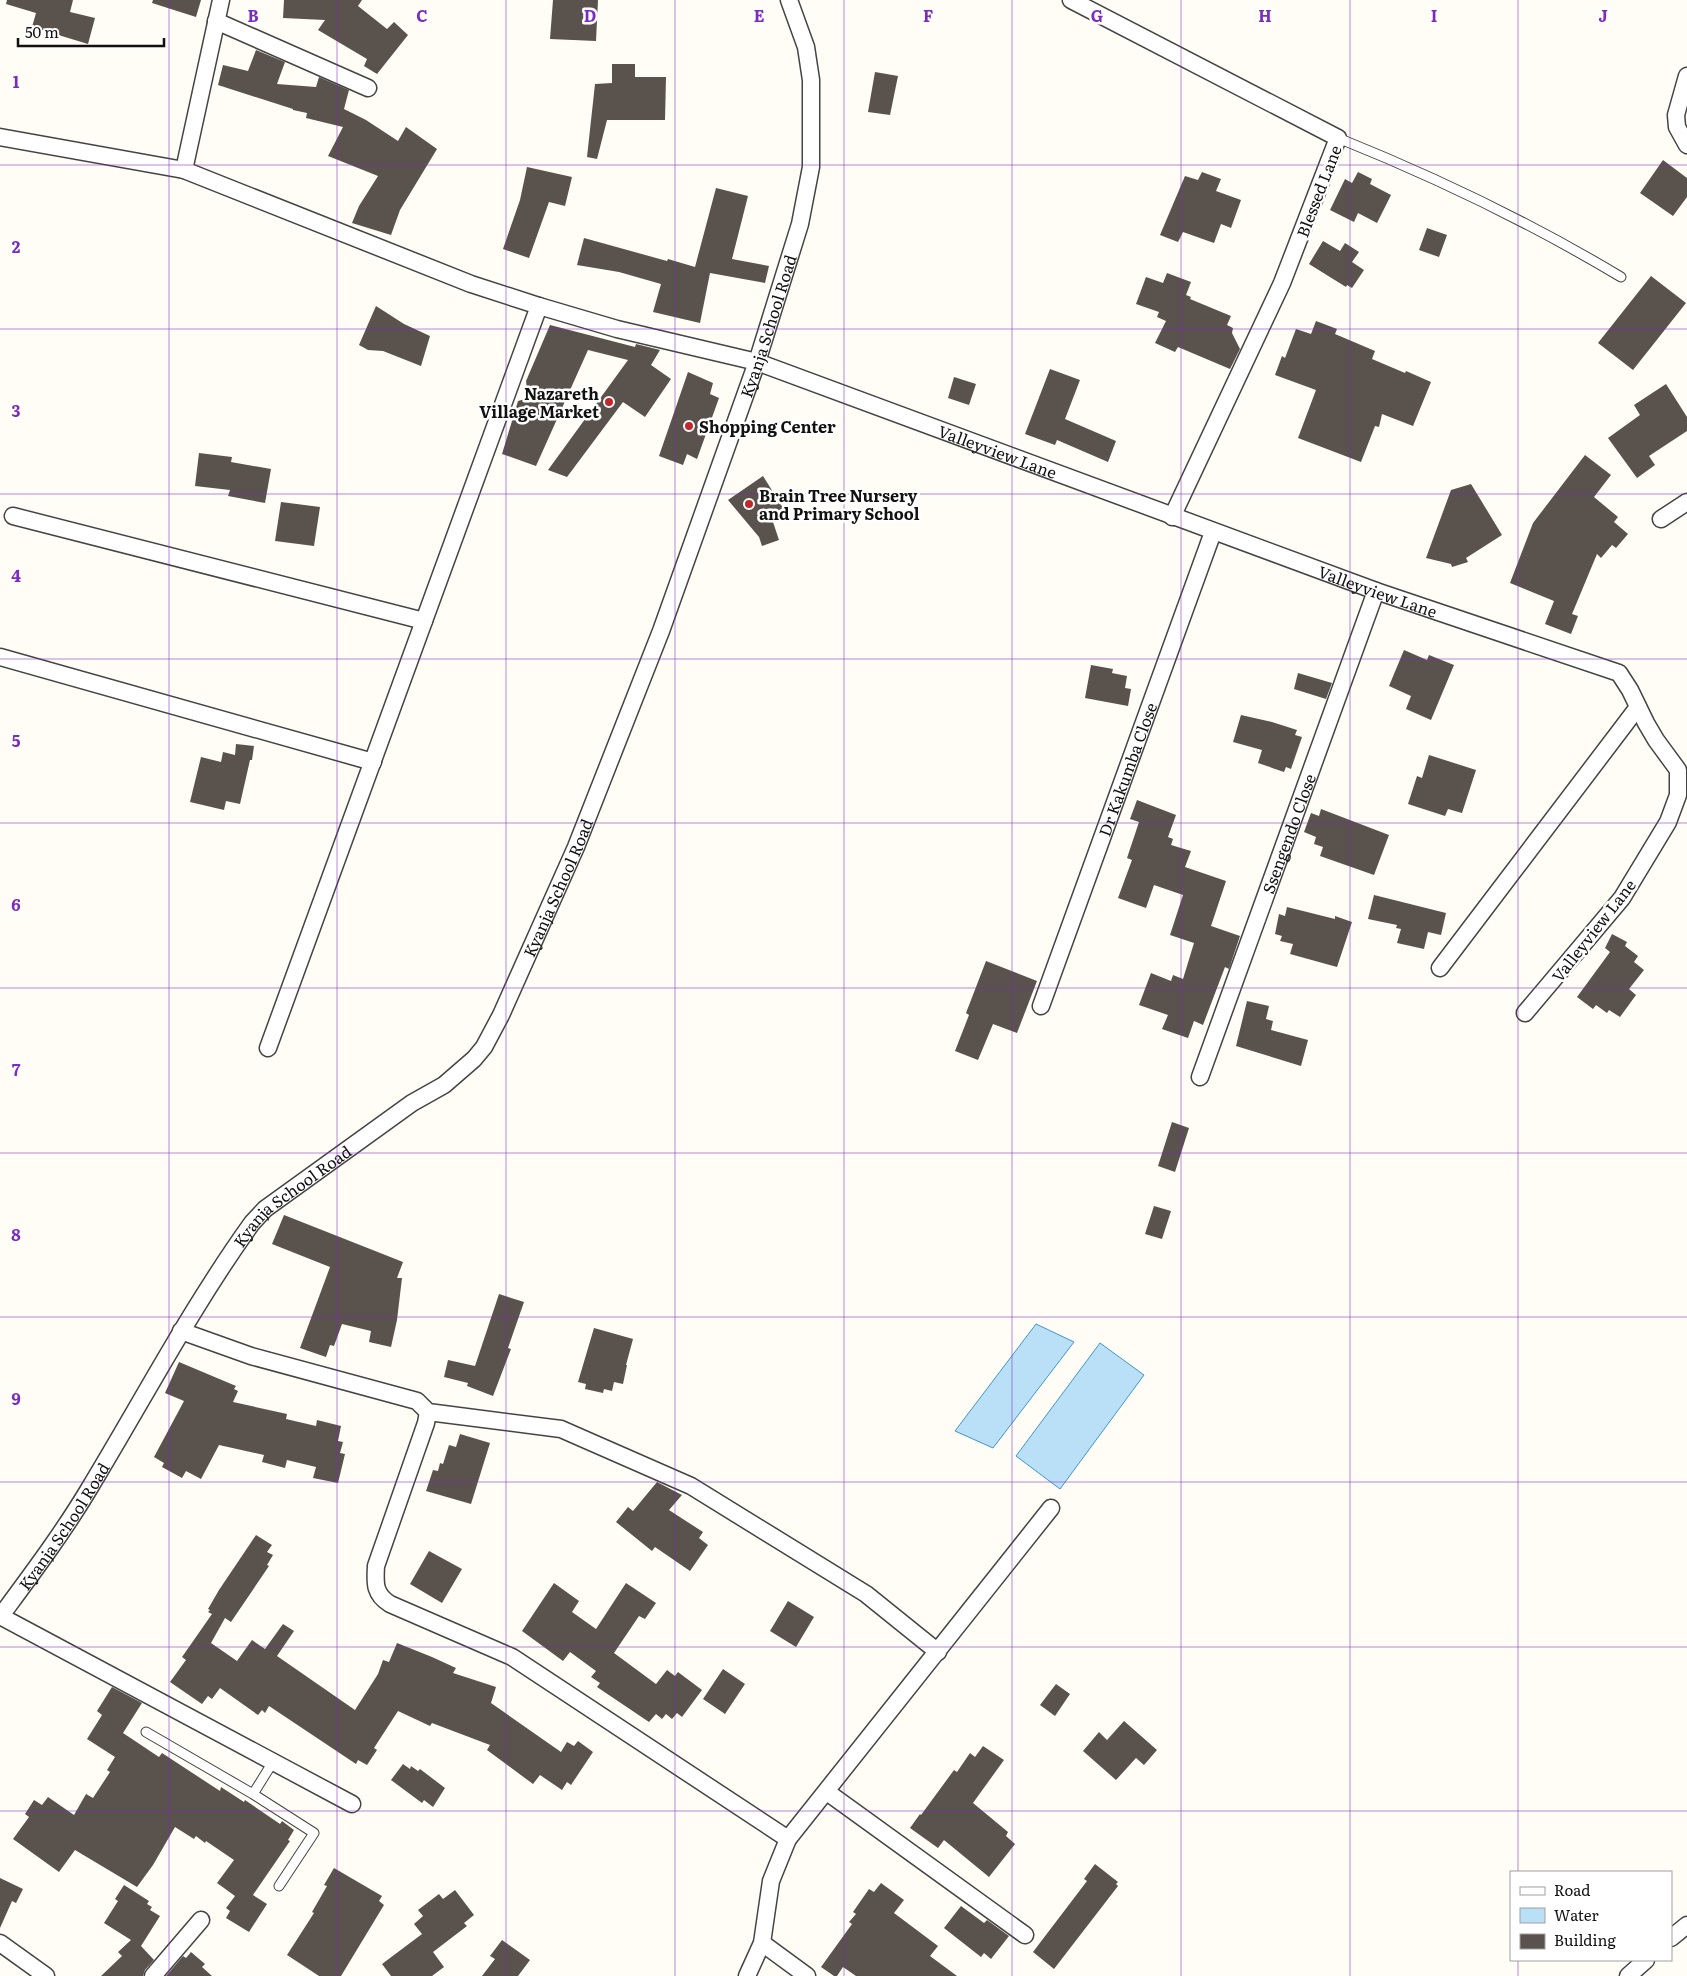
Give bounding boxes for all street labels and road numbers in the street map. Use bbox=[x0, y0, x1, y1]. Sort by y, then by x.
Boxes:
street label: Blessed Lane bbox=[1289, 141, 1347, 241]
street label: Kyanja School Road bbox=[733, 251, 802, 401]
street label: Valleyview Lane bbox=[935, 418, 1060, 484]
street label: Valleyview Lane bbox=[1315, 559, 1440, 623]
street label: Dr Kakumba Close bbox=[1092, 699, 1162, 839]
street label: Ssengendo Close bbox=[1255, 770, 1321, 897]
street label: Kyanja School Road bbox=[517, 815, 598, 961]
street label: Valleyview Lane bbox=[1545, 874, 1641, 986]
street label: Kyanja School Road bbox=[227, 1139, 356, 1252]
street label: Kyanja School Road bbox=[12, 1457, 115, 1595]

